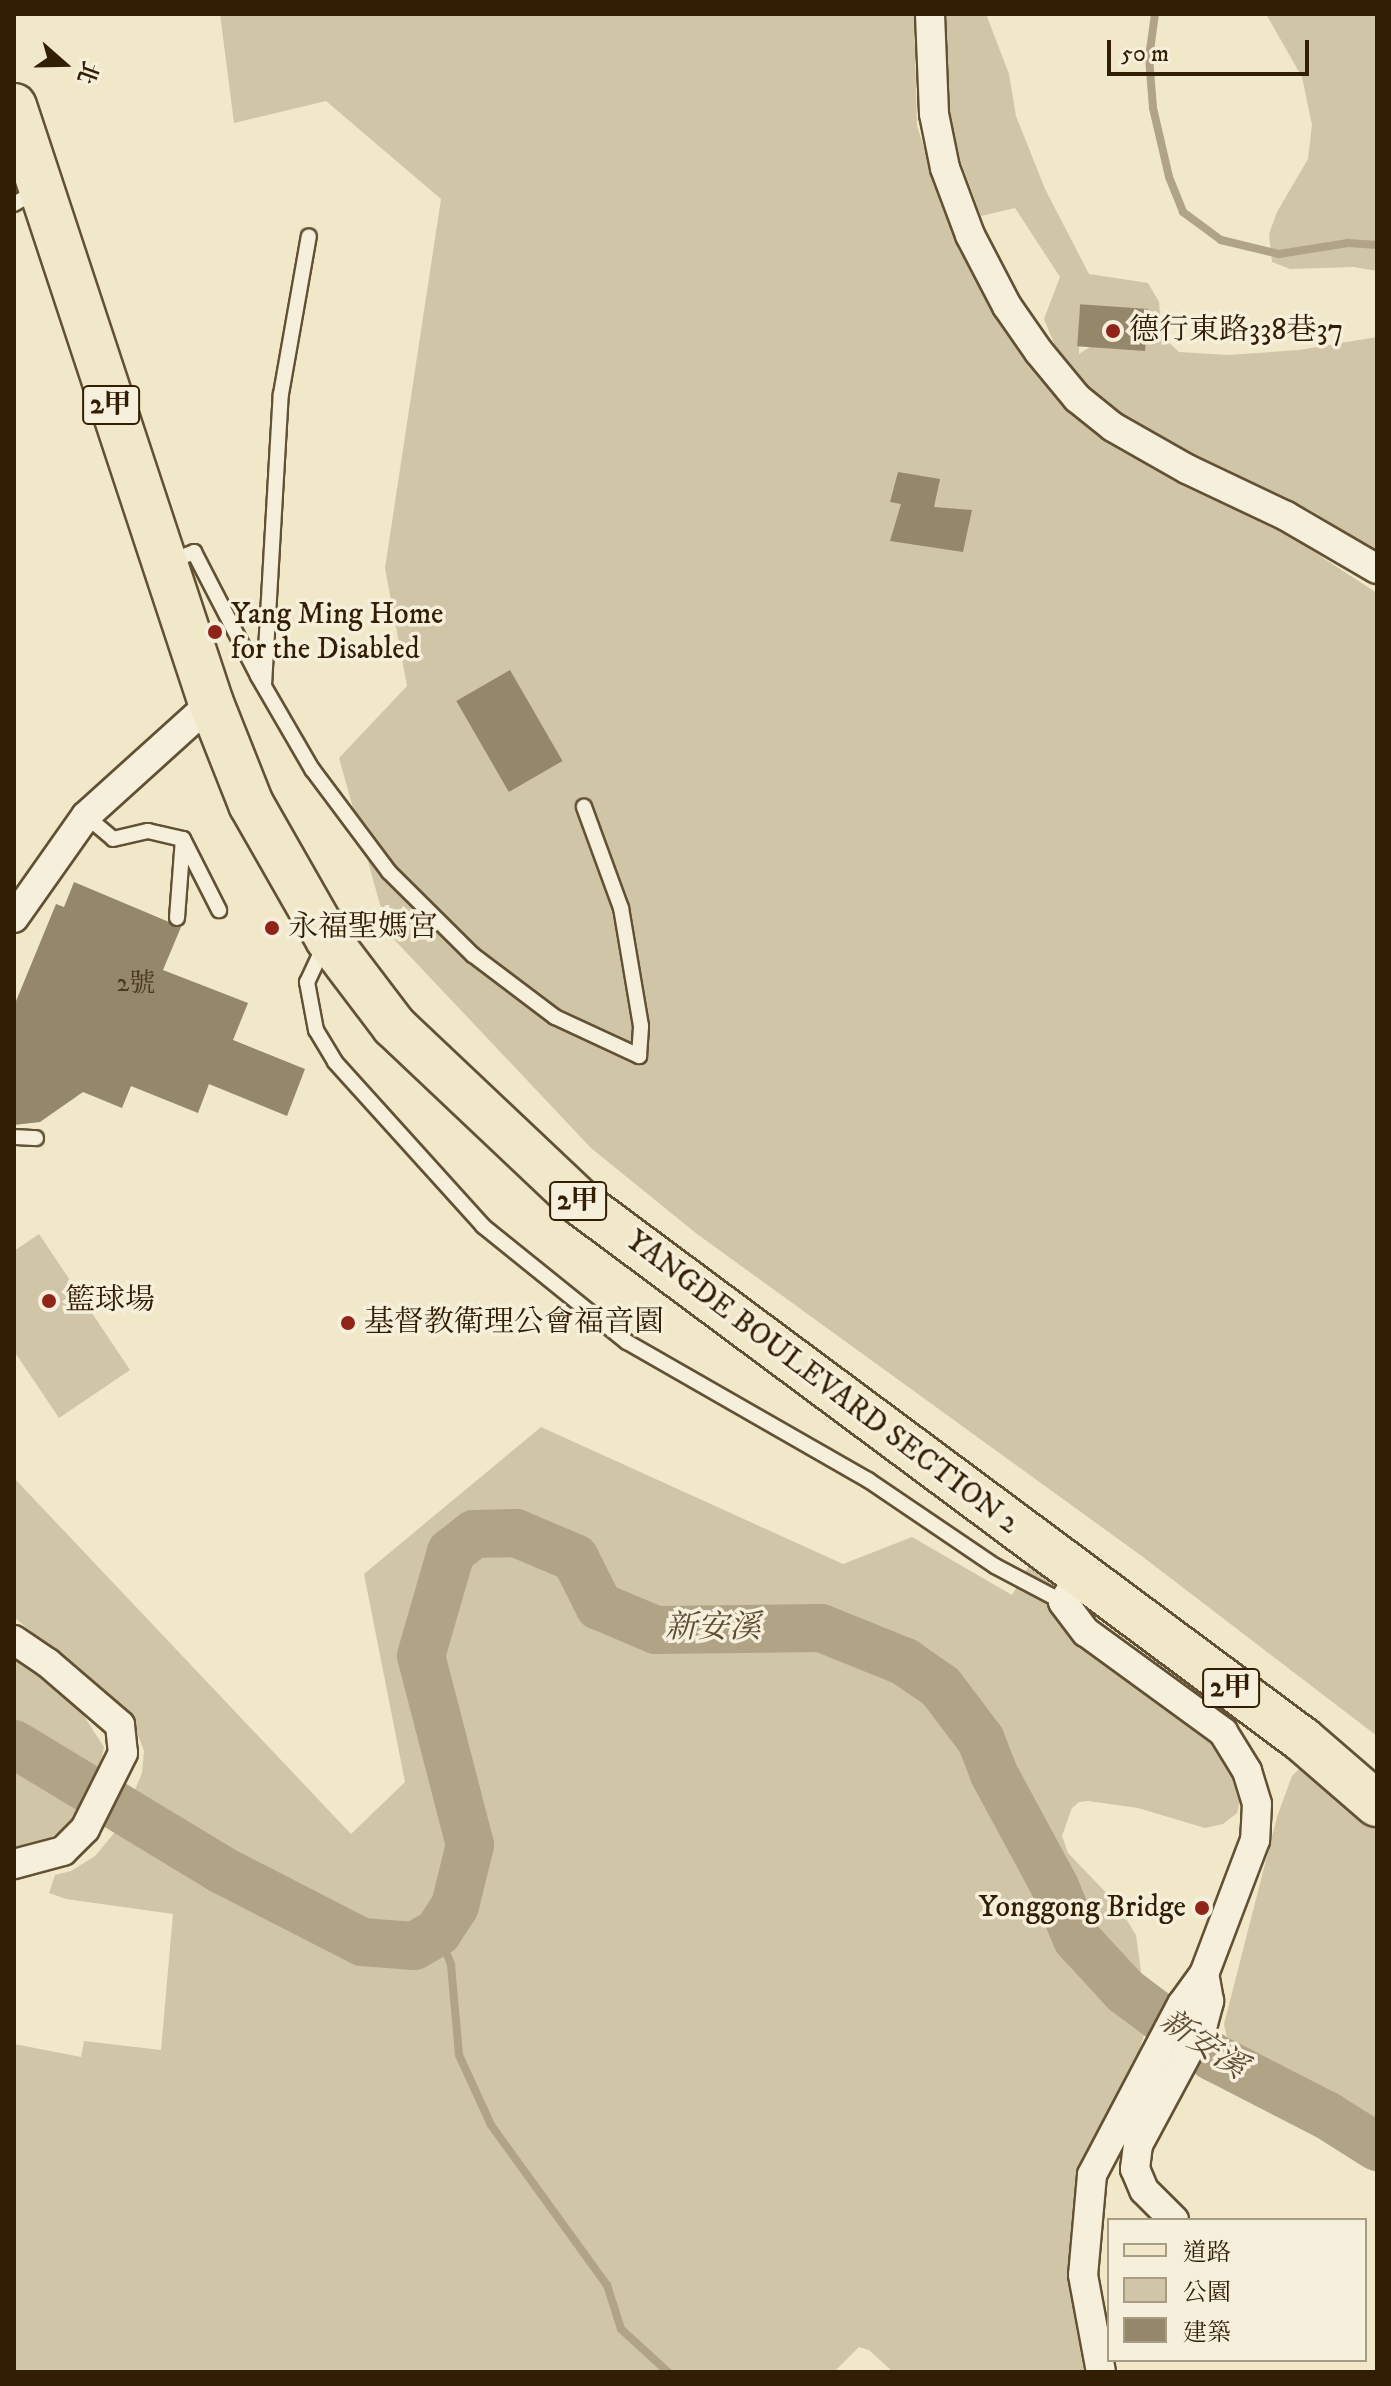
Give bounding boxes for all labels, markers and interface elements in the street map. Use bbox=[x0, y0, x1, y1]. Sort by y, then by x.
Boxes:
north arrow bbox=[24, 24, 104, 104]
scale bar bbox=[1111, 24, 1313, 74]
text: 50 m bbox=[1121, 39, 1169, 69]
text: 北 bbox=[71, 57, 103, 87]
place label: 德行東路338巷37 bbox=[1129, 313, 1343, 349]
marker: 德行東路338巷37 bbox=[1104, 322, 1122, 340]
road number: 2甲 bbox=[81, 381, 141, 429]
place label: Yang Ming Home for the Disabled bbox=[231, 597, 444, 668]
marker: Yang Ming Home for the Disabled bbox=[206, 623, 224, 641]
place label: 永福聖媽宮 bbox=[288, 910, 438, 946]
marker: 永福聖媽宮 bbox=[263, 919, 281, 937]
house number: 2號 bbox=[117, 968, 155, 1000]
road number: 2甲 bbox=[548, 1177, 608, 1225]
street label: YANGDE BOULEVARD SECTION 2 bbox=[619, 1223, 1025, 1543]
place label: 籃球場 bbox=[65, 1283, 155, 1319]
marker: 籃球場 bbox=[40, 1292, 58, 1310]
place label: 基督教衛理公會福音園 bbox=[364, 1305, 664, 1341]
marker: 基督教衛理公會福音園 bbox=[339, 1314, 357, 1332]
water label: 新安溪 bbox=[665, 1609, 761, 1647]
road number: 2甲 bbox=[1201, 1664, 1261, 1712]
place label: Yonggong Bridge bbox=[979, 1890, 1186, 1926]
marker: Yonggong Bridge bbox=[1193, 1899, 1211, 1917]
water label: 新安溪 bbox=[1152, 2002, 1254, 2088]
legend bbox=[1107, 2218, 1367, 2362]
text: 道路 bbox=[1183, 2238, 1231, 2268]
text: 公園 bbox=[1183, 2278, 1231, 2308]
text: 建築 bbox=[1183, 2318, 1231, 2348]

